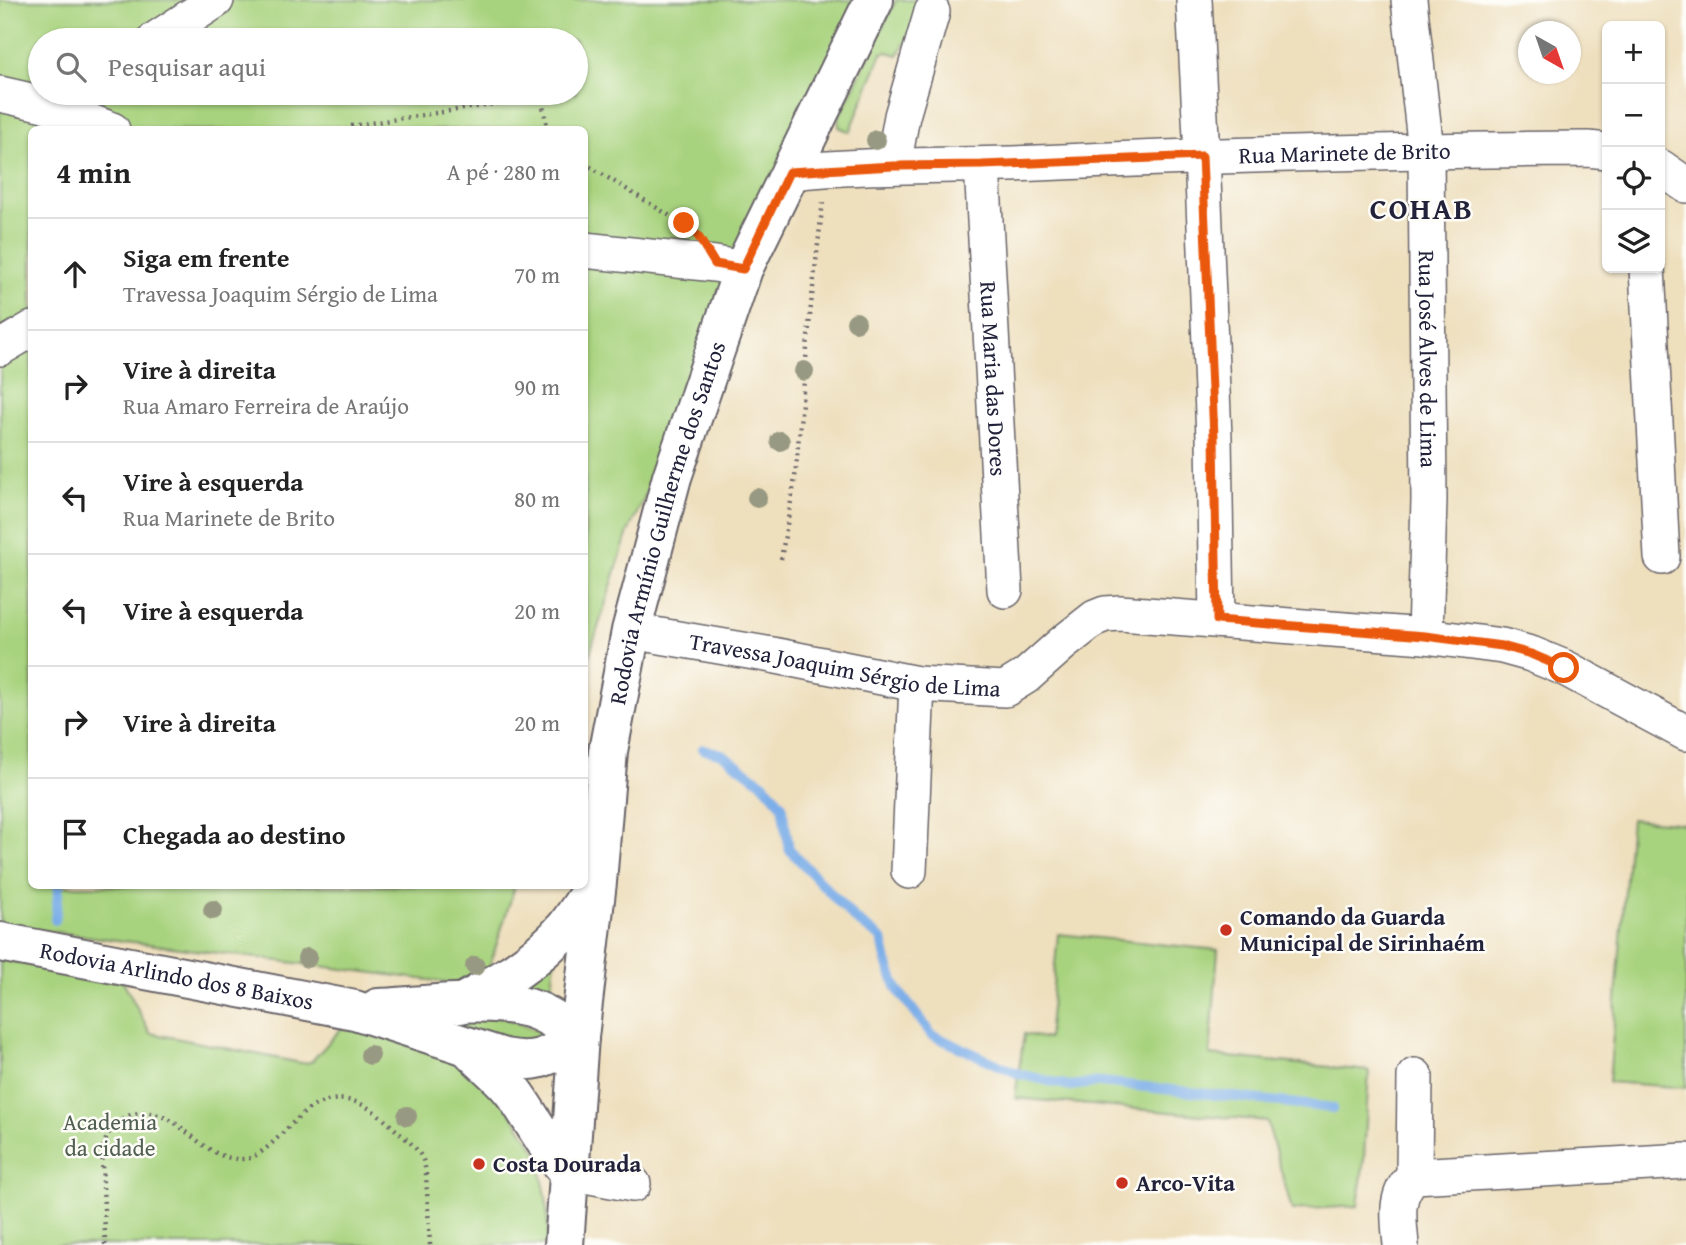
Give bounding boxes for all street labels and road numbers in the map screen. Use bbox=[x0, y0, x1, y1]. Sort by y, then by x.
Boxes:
street label: Rua Marinete de Brito bbox=[1238, 133, 1451, 171]
street label: Rua José Alves de Lima bbox=[1411, 250, 1446, 468]
street label: Rua Maria das Dores bbox=[972, 280, 1016, 477]
street label: Rodovia Armínio Guilherme dos Santos bbox=[600, 336, 733, 707]
street label: Travessa Joaquim Sérgio de Lima bbox=[687, 624, 1002, 705]
street label: Rodovia Arlindo dos 8 Baixos bbox=[37, 933, 316, 1018]

